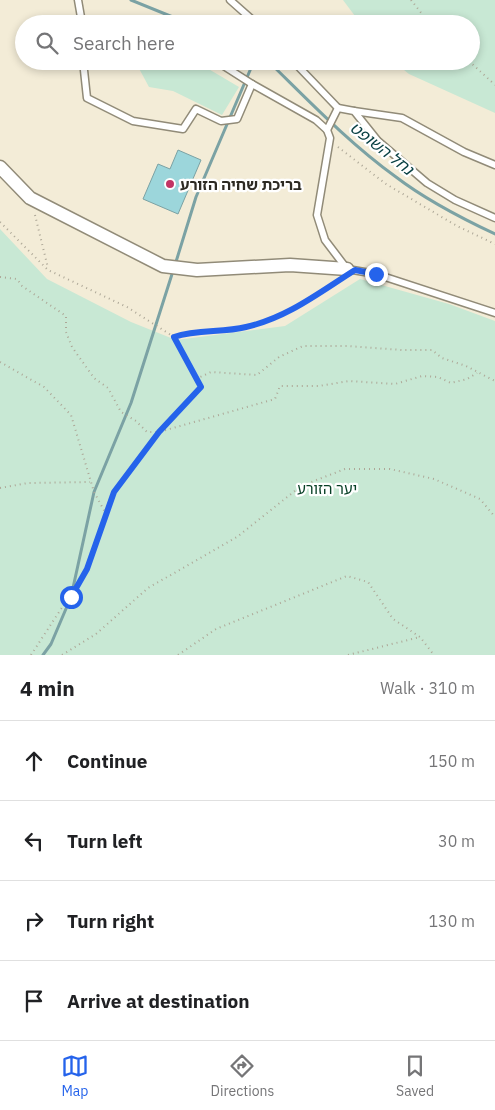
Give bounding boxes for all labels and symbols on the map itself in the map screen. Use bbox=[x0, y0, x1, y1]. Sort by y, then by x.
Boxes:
water label: נחל השופט bbox=[346, 117, 418, 179]
place label: בריכת שחיה הזורע bbox=[180, 175, 302, 194]
marker: בריכת שחיה הזורע bbox=[164, 178, 176, 190]
route end bbox=[365, 263, 388, 286]
park label: יער הזורע bbox=[297, 479, 357, 498]
route start bbox=[60, 586, 83, 609]

